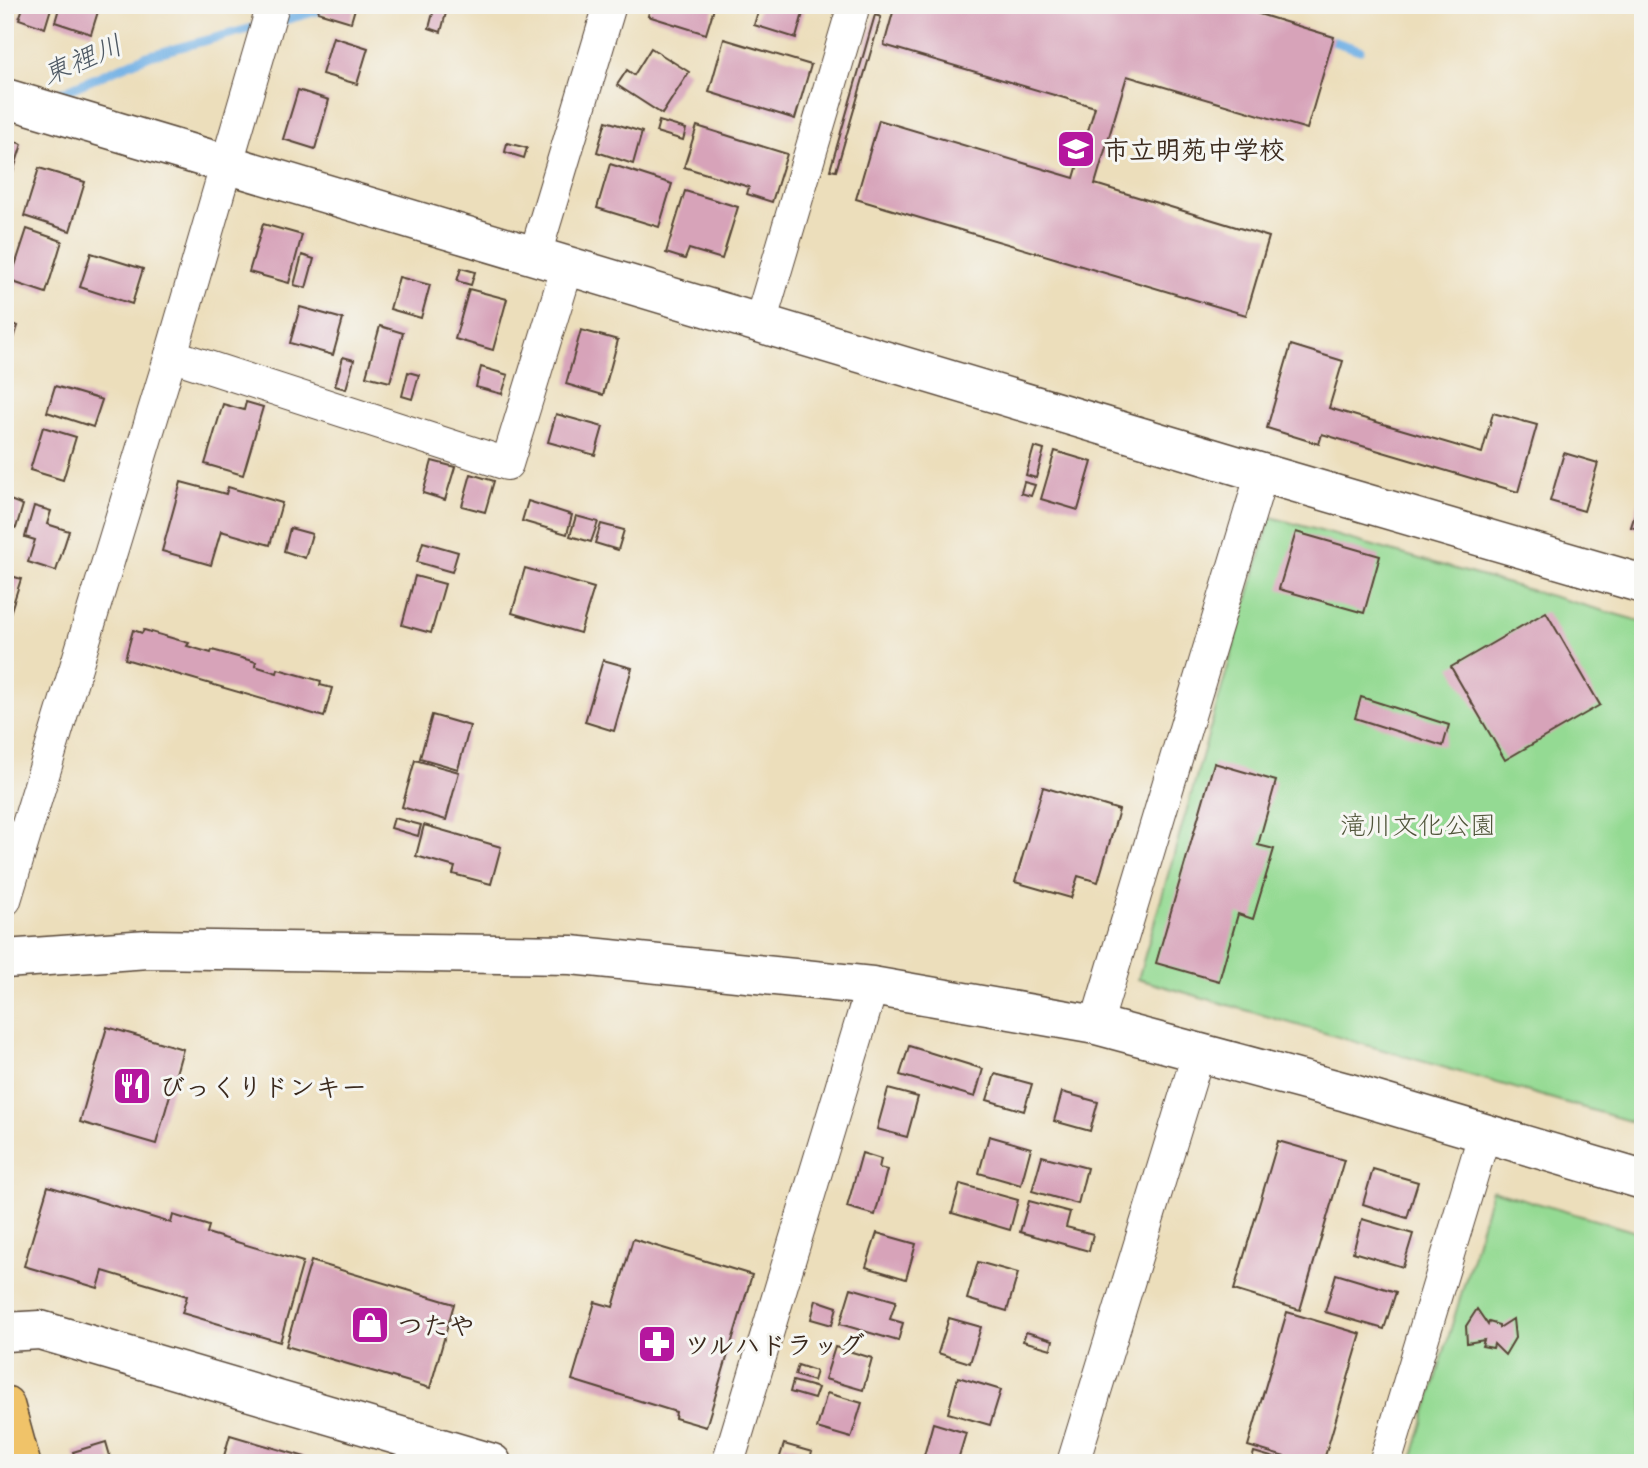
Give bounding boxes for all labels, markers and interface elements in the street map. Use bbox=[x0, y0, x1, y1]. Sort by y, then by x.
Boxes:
water label: 東裡川 bbox=[36, 25, 128, 93]
school or university icon: 市立明苑中学校 bbox=[1055, 128, 1097, 170]
place label: 市立明苑中学校 bbox=[1103, 132, 1285, 167]
park label: 滝川文化公園 bbox=[1340, 807, 1496, 842]
restaurant icon: びっくりドンキー bbox=[111, 1065, 153, 1107]
place label: びっくりドンキー bbox=[159, 1069, 367, 1104]
shop icon: つたや bbox=[349, 1304, 391, 1346]
place label: つたや bbox=[397, 1308, 475, 1343]
pharmacy icon: ツルハドラッグ bbox=[636, 1323, 678, 1365]
place label: ツルハドラッグ bbox=[684, 1327, 864, 1362]

